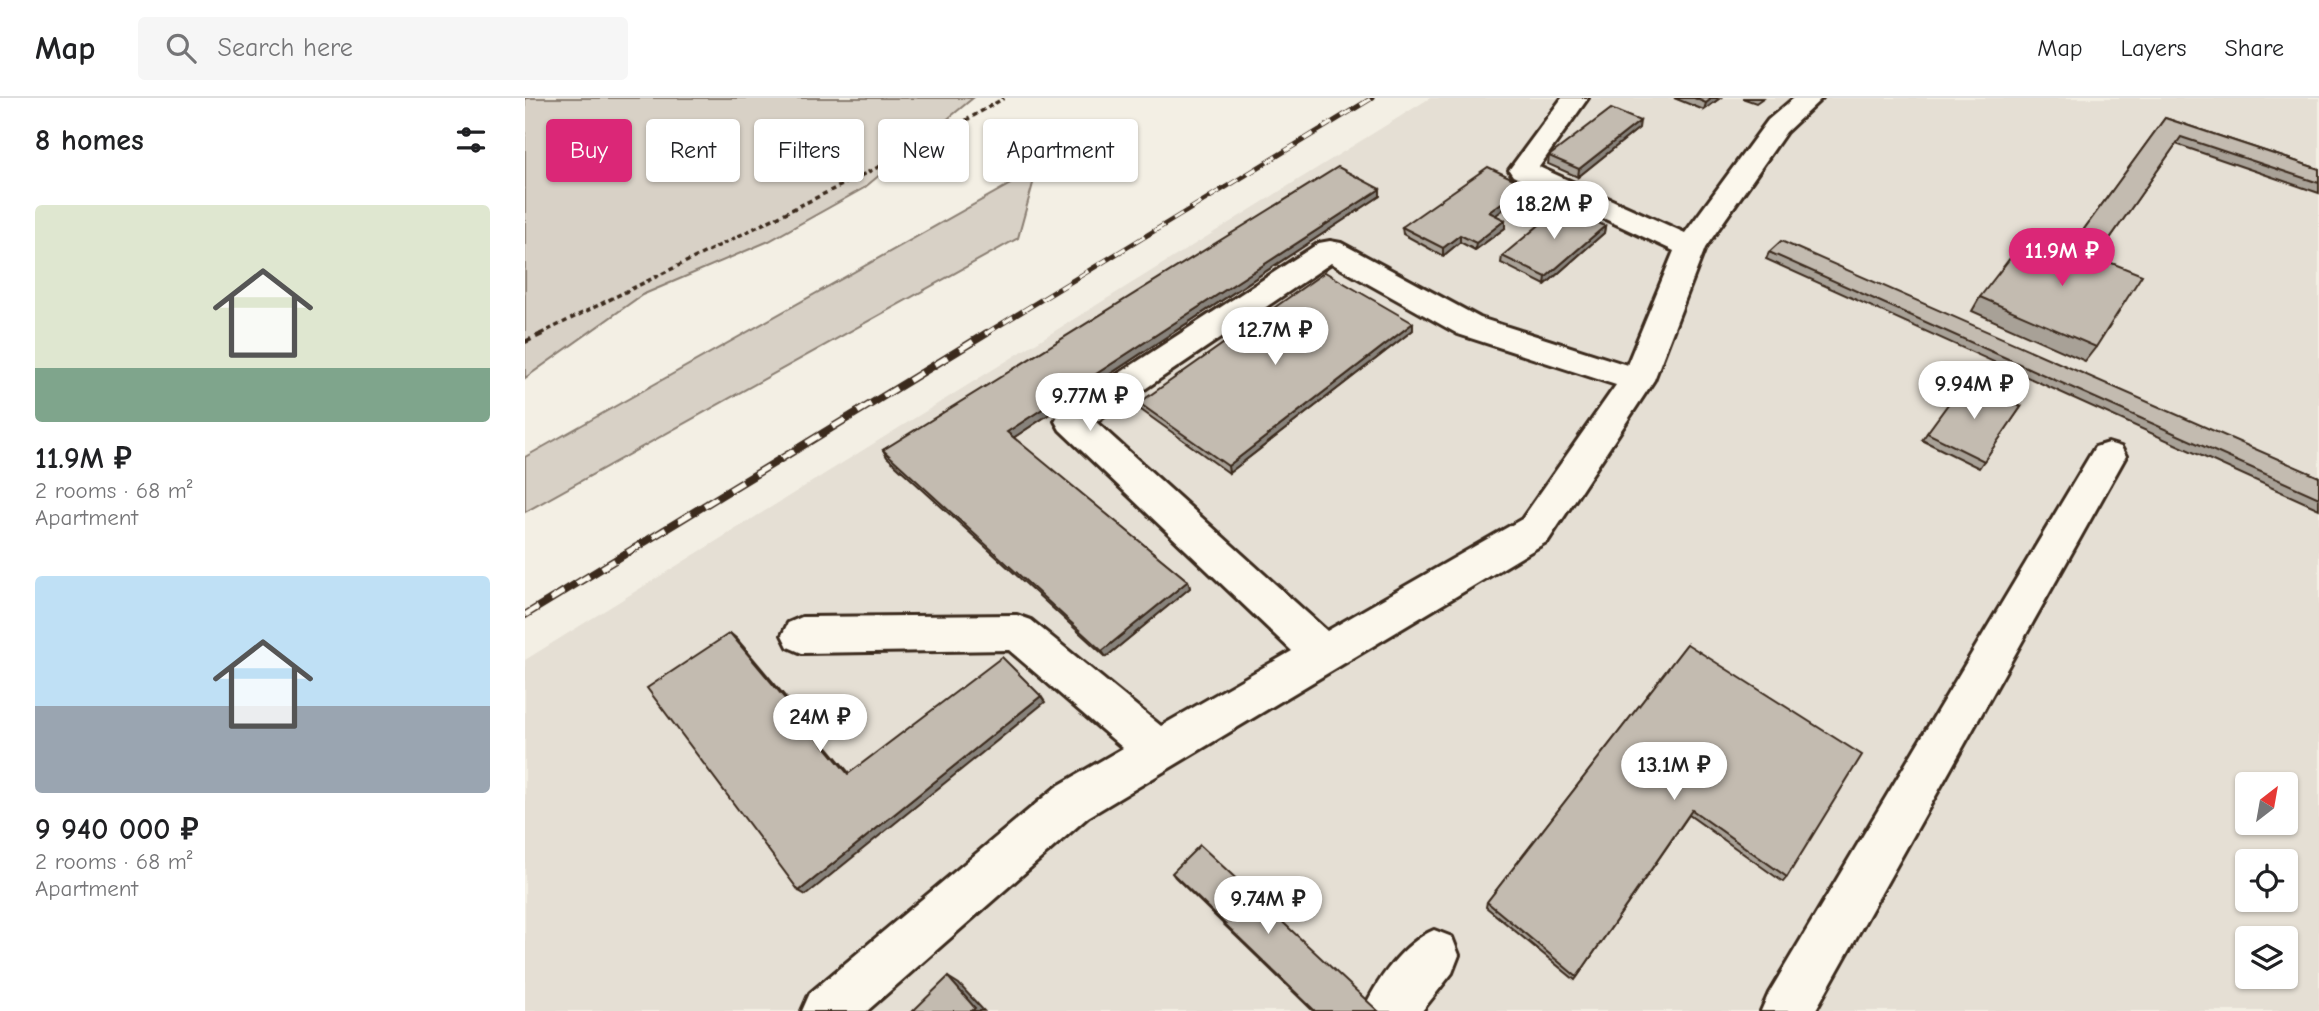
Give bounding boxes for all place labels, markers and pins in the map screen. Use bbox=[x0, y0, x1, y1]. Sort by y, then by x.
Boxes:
pin: 18.2M ₽ bbox=[1489, 181, 1619, 241]
pin: 11.9M ₽ bbox=[1997, 228, 2127, 288]
pin: 12.7M ₽ bbox=[1210, 308, 1340, 367]
pin: 9.94M ₽ bbox=[1909, 362, 2039, 421]
pin: 9.77M ₽ bbox=[1025, 374, 1155, 433]
pin: 24M ₽ bbox=[771, 694, 869, 754]
pin: 13.1M ₽ bbox=[1609, 742, 1739, 802]
pin: 9.74M ₽ bbox=[1203, 876, 1333, 936]

